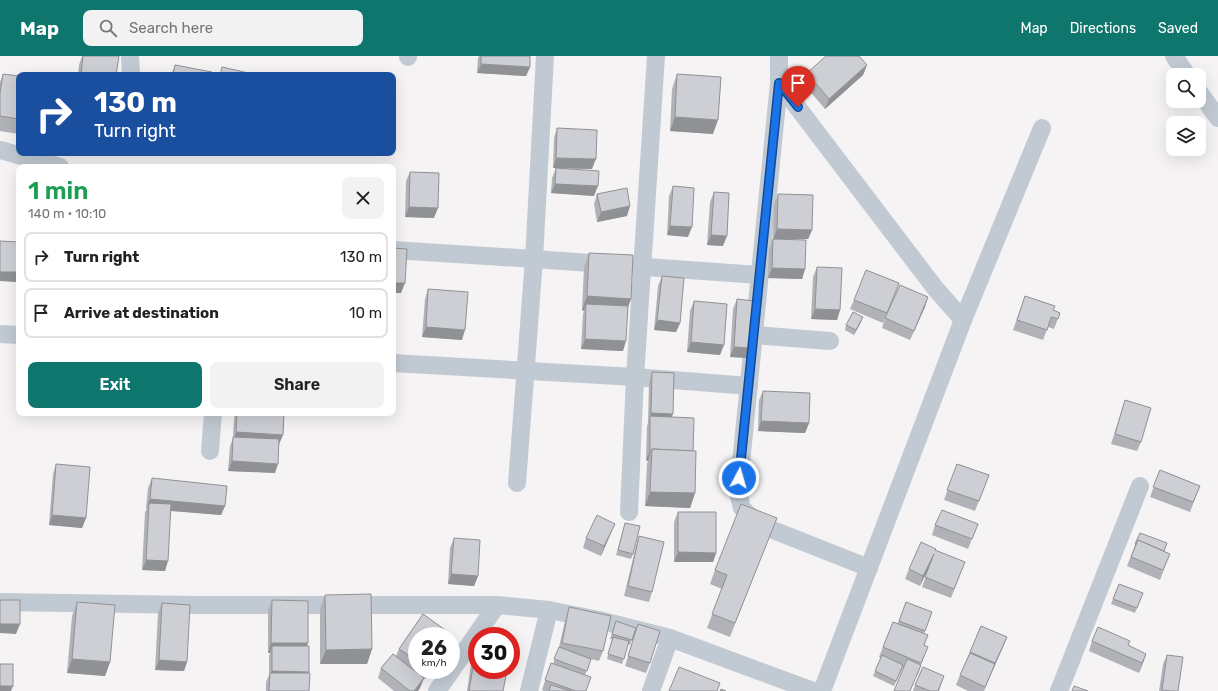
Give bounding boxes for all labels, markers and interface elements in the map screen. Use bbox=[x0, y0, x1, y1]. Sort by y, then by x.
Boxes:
search box bbox=[83, 10, 363, 46]
text: Map bbox=[20, 17, 59, 40]
icon: search bbox=[97, 17, 119, 39]
text: Search here bbox=[129, 19, 213, 37]
text: Map bbox=[1021, 20, 1048, 37]
text: Directions bbox=[1070, 20, 1136, 37]
text: Saved bbox=[1158, 20, 1198, 37]
pin bbox=[781, 66, 815, 107]
map controls bbox=[1166, 68, 1206, 156]
button: search bbox=[1166, 68, 1206, 108]
icon: arrive bbox=[787, 72, 809, 94]
text: 130 m bbox=[94, 86, 177, 119]
icon: right bbox=[28, 88, 80, 140]
button: layers bbox=[1166, 116, 1206, 156]
text: Turn right bbox=[94, 120, 176, 142]
text: 1 min bbox=[28, 177, 88, 205]
button: close bbox=[342, 177, 384, 219]
text: 140 m · 10:10 bbox=[28, 206, 106, 221]
icon: right bbox=[30, 246, 52, 268]
text: Turn right bbox=[64, 248, 139, 266]
text: 130 m bbox=[340, 248, 382, 266]
icon: arrive bbox=[30, 302, 52, 324]
text: Arrive at destination bbox=[64, 304, 219, 322]
text: 10 m bbox=[349, 304, 382, 322]
button: Exit bbox=[28, 362, 202, 408]
button: Share bbox=[210, 362, 384, 408]
position arrow bbox=[718, 457, 760, 499]
speed limit sign: 30 bbox=[468, 627, 520, 679]
text: 26 bbox=[421, 636, 447, 660]
text: km/h bbox=[422, 657, 446, 669]

